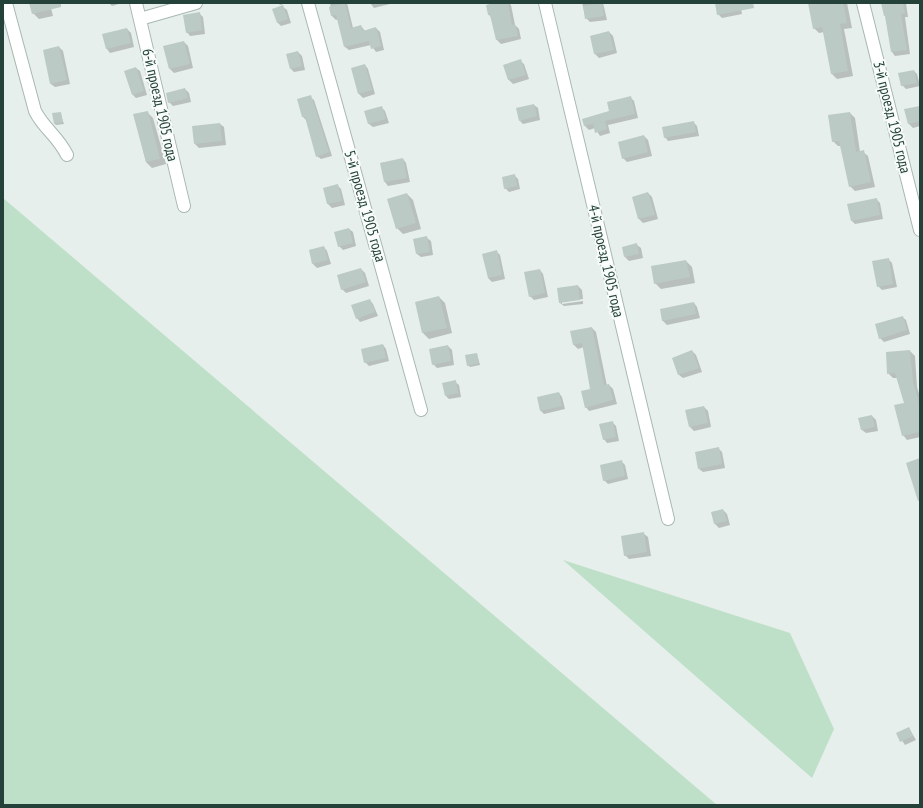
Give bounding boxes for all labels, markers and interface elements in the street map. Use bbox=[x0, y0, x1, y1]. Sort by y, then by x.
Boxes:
street label: 6-й проезд 1905 года bbox=[138, 47, 183, 163]
street label: 3-й проезд 1905 года bbox=[869, 59, 916, 175]
street label: 5-й проезд 1905 года bbox=[340, 148, 390, 264]
street label: 4-й проезд 1905 года bbox=[584, 203, 629, 319]

